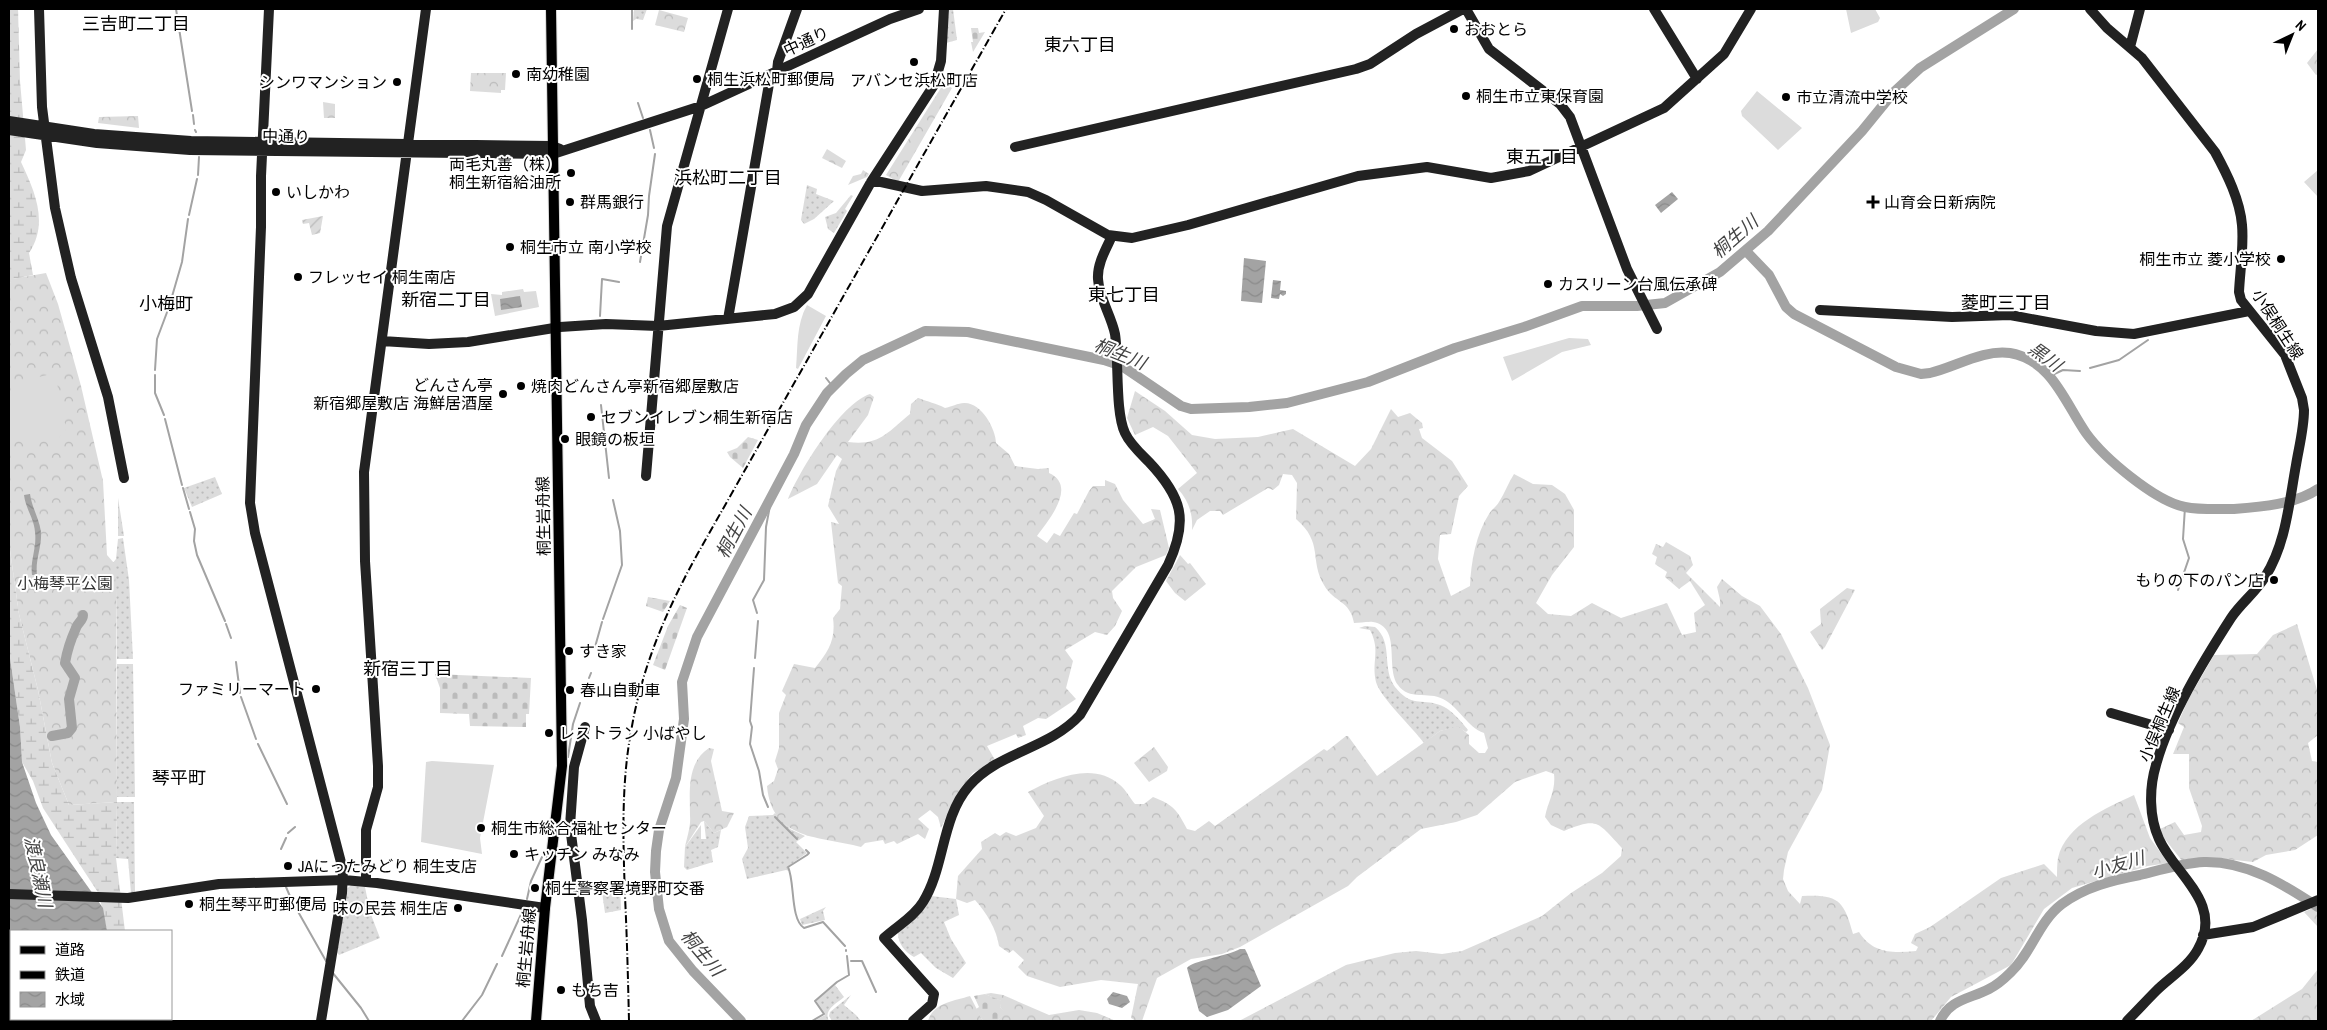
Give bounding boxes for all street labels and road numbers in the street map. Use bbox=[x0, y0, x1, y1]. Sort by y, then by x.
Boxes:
street label: 中通り bbox=[780, 21, 832, 61]
street label: 中通り bbox=[262, 125, 310, 147]
street label: 小俣桐生線 bbox=[2247, 284, 2309, 364]
street label: 桐生岩舟線 bbox=[531, 476, 555, 556]
street label: 小俣桐生線 bbox=[2133, 683, 2185, 765]
street label: 桐生岩舟線 bbox=[512, 907, 540, 989]

